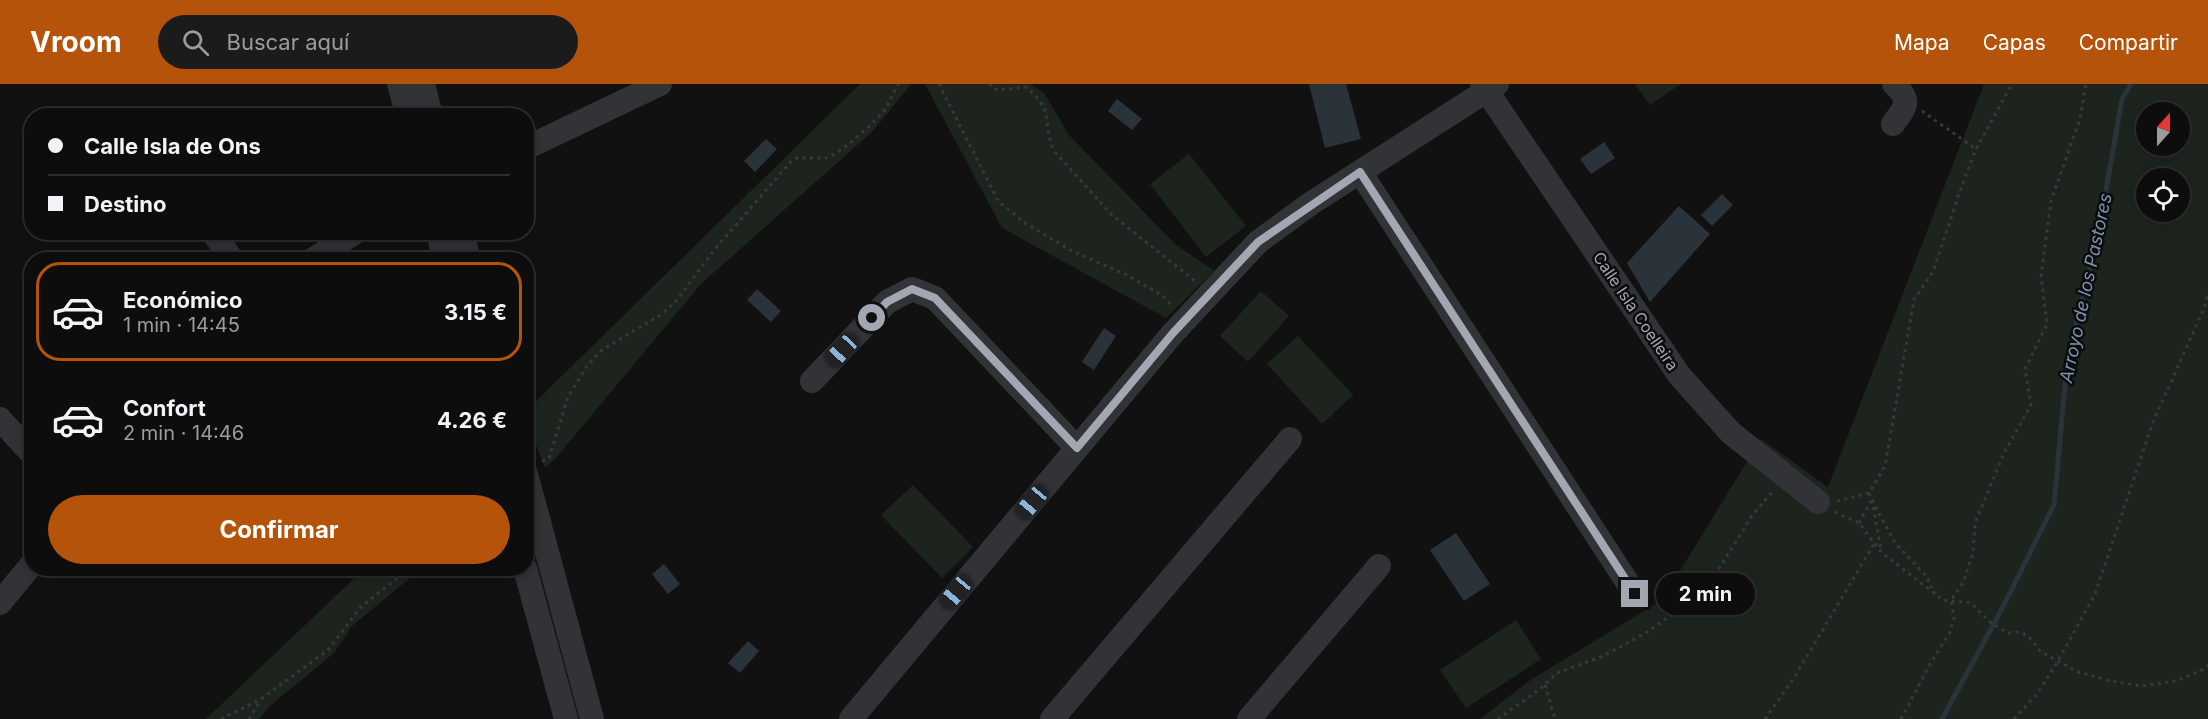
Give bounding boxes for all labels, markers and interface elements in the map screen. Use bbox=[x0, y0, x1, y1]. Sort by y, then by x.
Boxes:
search box bbox=[158, 15, 578, 69]
text: Vroom bbox=[30, 25, 122, 59]
icon: search bbox=[179, 26, 212, 59]
text: Buscar aquí bbox=[227, 29, 349, 55]
text: Mapa bbox=[1894, 30, 1950, 55]
text: Capas bbox=[1983, 30, 2046, 55]
text: Compartir bbox=[2079, 30, 2178, 55]
north arrow bbox=[2136, 102, 2190, 156]
map controls bbox=[2136, 102, 2190, 222]
text: Calle Isla de Ons bbox=[84, 133, 261, 159]
button: locate bbox=[2136, 168, 2190, 222]
text: Destino bbox=[84, 191, 167, 217]
water label: Arroyo de los Pastores bbox=[2055, 191, 2116, 385]
street label: Calle Isla Coelleira bbox=[1589, 248, 1683, 374]
icon: car bbox=[51, 285, 105, 339]
text: Económico bbox=[123, 287, 242, 313]
text: 3.15 € bbox=[444, 299, 507, 325]
route start bbox=[858, 304, 885, 331]
text: 1 min · 14:45 bbox=[123, 313, 240, 337]
car bbox=[823, 331, 861, 369]
icon: car bbox=[51, 393, 105, 447]
text: Confort bbox=[123, 395, 206, 421]
text: 4.26 € bbox=[437, 407, 507, 433]
text: 2 min · 14:46 bbox=[123, 421, 244, 445]
car bbox=[1014, 482, 1050, 522]
button: Confirmar bbox=[48, 495, 510, 564]
car bbox=[938, 572, 974, 612]
callout: 2 min bbox=[1656, 573, 1755, 615]
route end bbox=[1621, 580, 1648, 607]
text: 2 min bbox=[1679, 582, 1732, 606]

